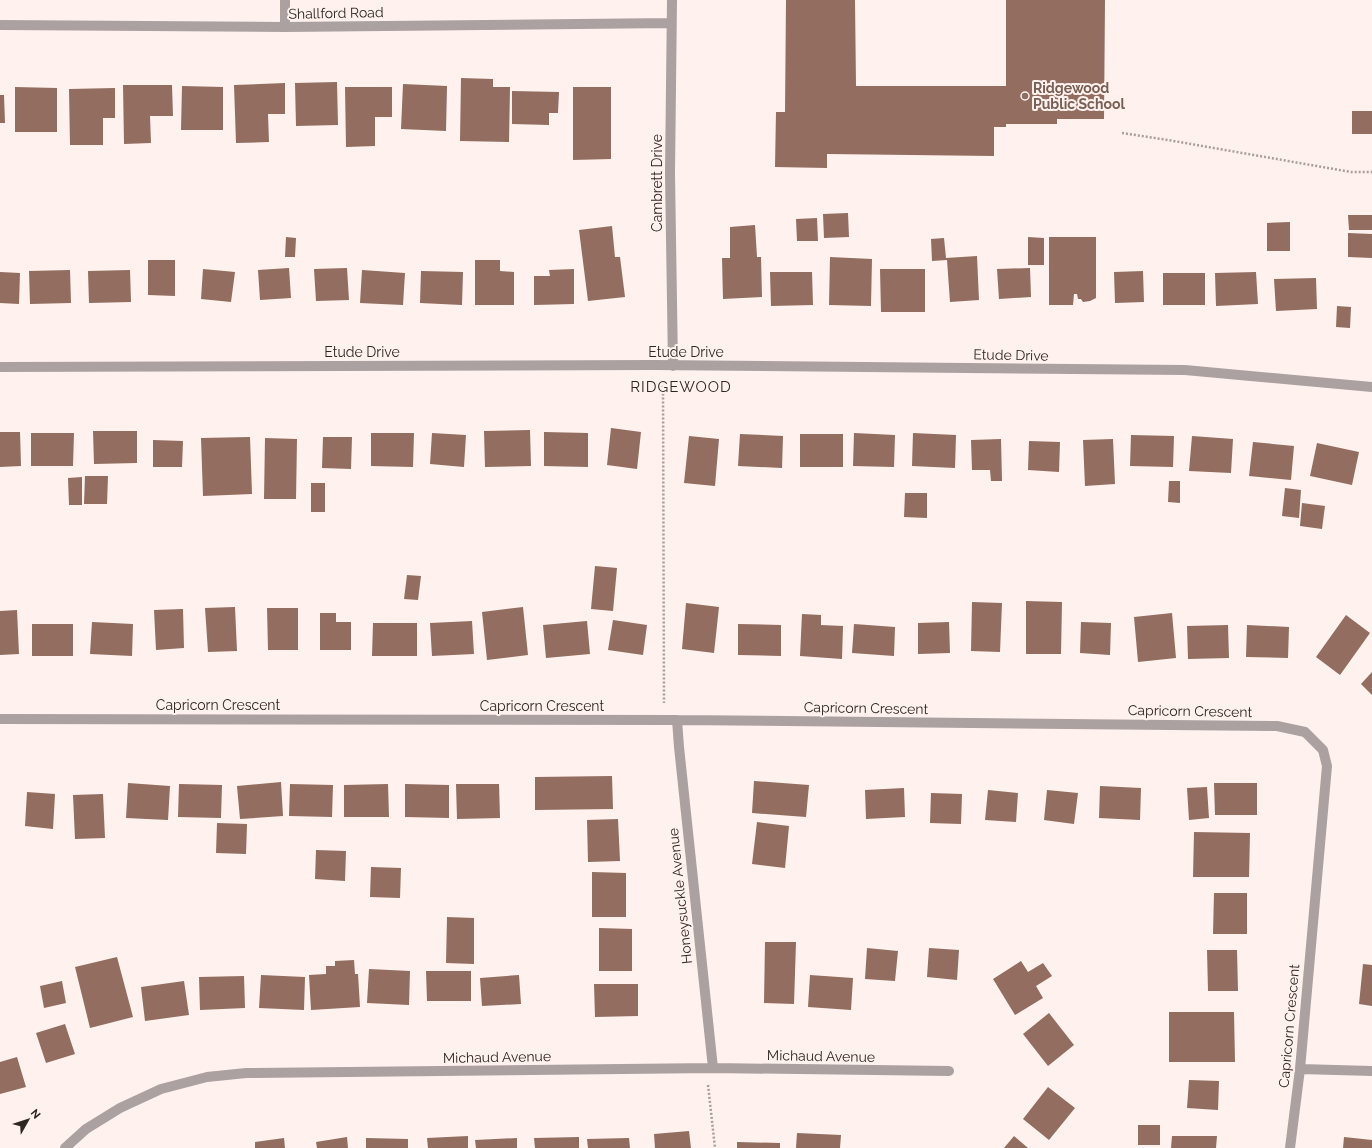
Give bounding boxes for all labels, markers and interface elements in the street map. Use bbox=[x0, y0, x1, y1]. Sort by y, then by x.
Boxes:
street label: Shallford Road bbox=[288, 4, 384, 22]
place label: Ridgewood Public School bbox=[1033, 80, 1125, 112]
marker: Ridgewood Public School bbox=[1020, 91, 1030, 101]
street label: Cambrett Drive bbox=[649, 134, 665, 232]
street label: Etude Drive bbox=[324, 344, 400, 360]
street label: Etude Drive bbox=[648, 344, 724, 360]
street label: Etude Drive bbox=[973, 346, 1049, 364]
district label: RIDGEWOOD bbox=[630, 378, 732, 396]
street label: Capricorn Crescent bbox=[156, 697, 280, 713]
street label: Capricorn Crescent bbox=[480, 698, 604, 714]
street label: Capricorn Crescent bbox=[804, 699, 929, 717]
street label: Capricorn Crescent bbox=[1128, 702, 1253, 720]
street label: Honeysuckle Avenue bbox=[665, 827, 695, 965]
street label: Capricorn Crescent bbox=[1276, 963, 1302, 1089]
street label: Michaud Avenue bbox=[767, 1047, 875, 1065]
street label: Michaud Avenue bbox=[443, 1048, 551, 1066]
north arrow bbox=[8, 1100, 48, 1140]
text: N bbox=[28, 1107, 43, 1121]

